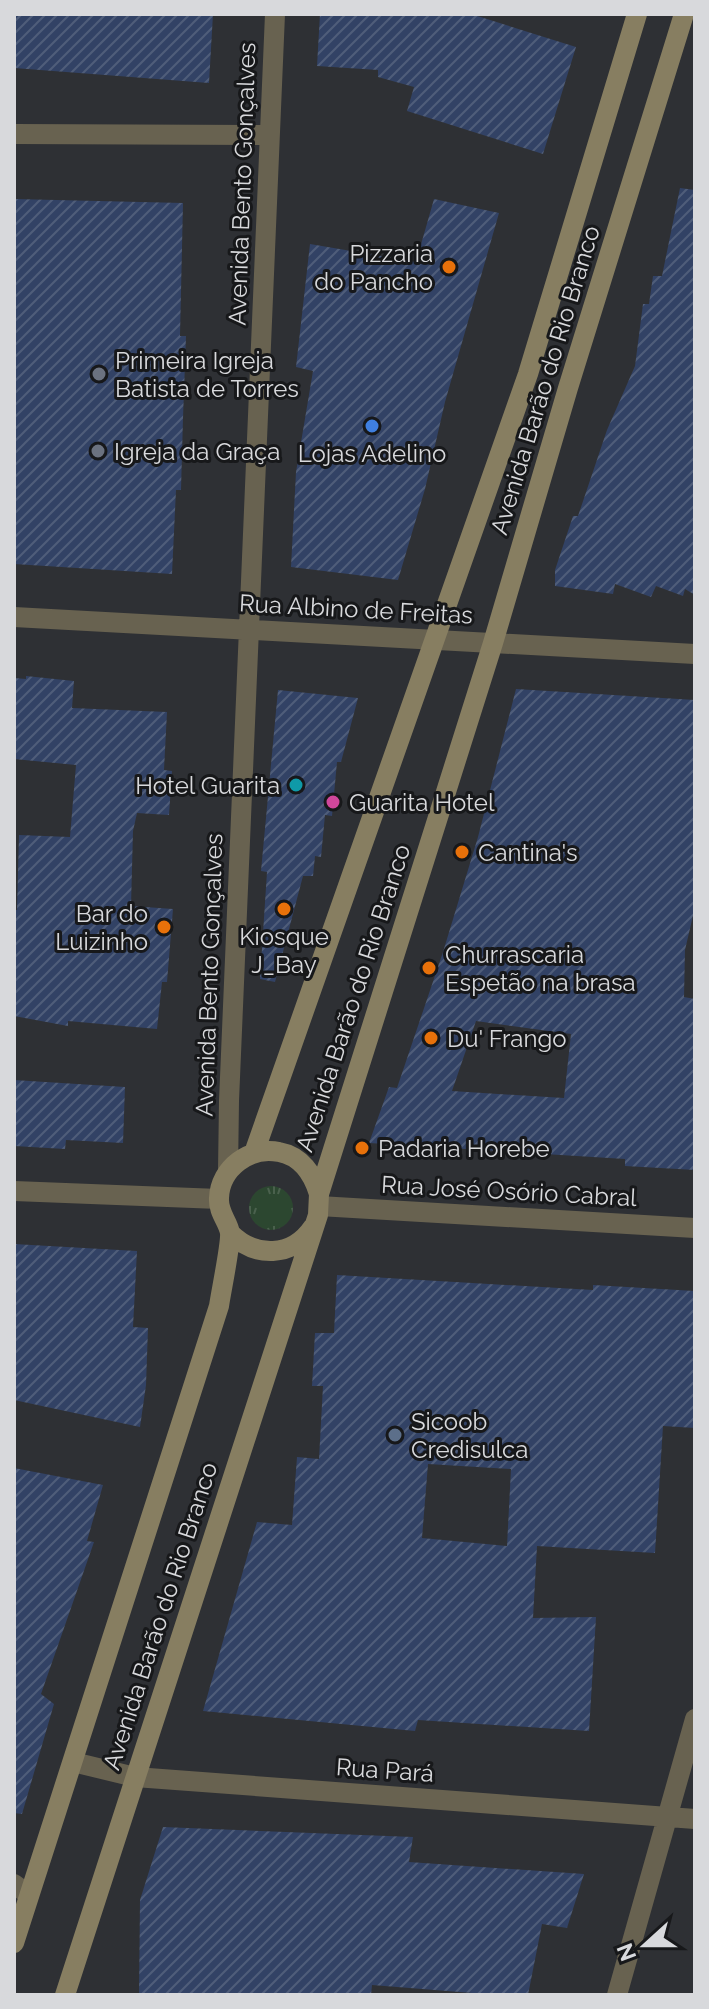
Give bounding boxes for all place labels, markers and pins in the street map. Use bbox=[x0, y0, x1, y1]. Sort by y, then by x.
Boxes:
place label: Pizzaria do Pancho bbox=[314, 239, 433, 296]
marker: Pizzaria do Pancho bbox=[440, 258, 458, 276]
place label: Primeira Igreja Batista de Torres bbox=[115, 346, 299, 403]
marker: Primeira Igreja Batista de Torres bbox=[90, 365, 108, 383]
marker: Lojas Adelino bbox=[363, 417, 381, 435]
place label: Igreja da Graça bbox=[114, 437, 280, 466]
place label: Lojas Adelino bbox=[298, 439, 446, 468]
marker: Igreja da Graça bbox=[89, 442, 107, 460]
place label: Hotel Guarita bbox=[135, 771, 280, 800]
marker: Hotel Guarita bbox=[287, 776, 305, 794]
place label: Guarita Hotel bbox=[349, 788, 495, 817]
marker: Guarita Hotel bbox=[324, 793, 342, 811]
place label: Cantina's bbox=[478, 838, 578, 867]
marker: Cantina's bbox=[453, 843, 471, 861]
place label: Bar do Luizinho bbox=[55, 899, 148, 956]
marker: Kiosque J_Bay bbox=[275, 900, 293, 918]
marker: Bar do Luizinho bbox=[155, 918, 173, 936]
place label: Kiosque J_Bay bbox=[239, 922, 329, 979]
place label: Churrascaria Espetão na brasa bbox=[445, 940, 636, 997]
marker: Churrascaria Espetão na brasa bbox=[420, 959, 438, 977]
place label: Du' Frango bbox=[447, 1024, 567, 1053]
marker: Du' Frango bbox=[422, 1029, 440, 1047]
place label: Padaria Horebe bbox=[378, 1134, 550, 1163]
marker: Padaria Horebe bbox=[353, 1139, 371, 1157]
place label: Sicoob Credisulca bbox=[411, 1407, 528, 1464]
marker: Sicoob Credisulca bbox=[386, 1426, 404, 1444]

